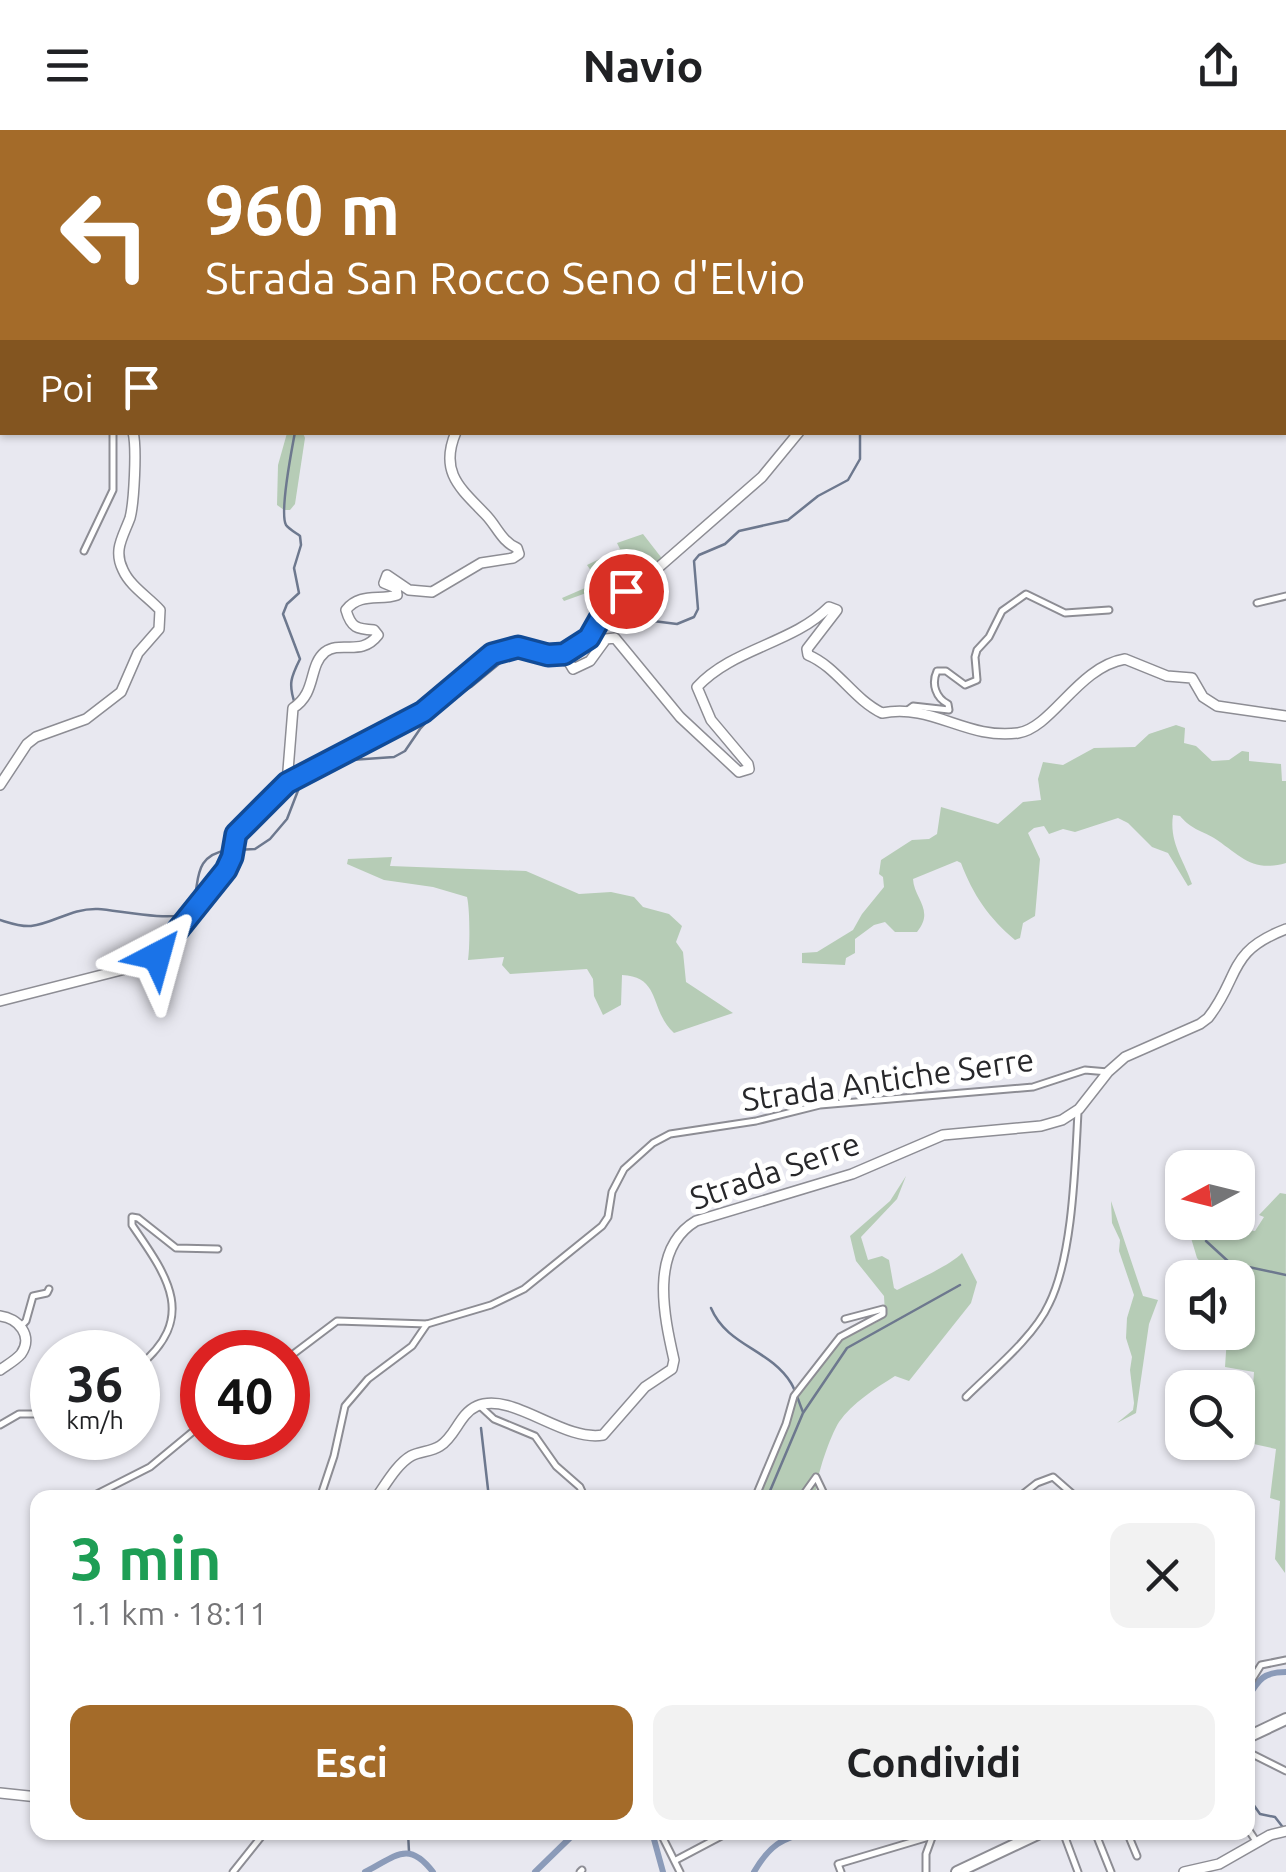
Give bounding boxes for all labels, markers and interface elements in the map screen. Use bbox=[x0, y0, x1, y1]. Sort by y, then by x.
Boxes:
icon: menu bbox=[40, 38, 95, 93]
icon: share bbox=[1191, 38, 1246, 93]
text: Navio bbox=[582, 40, 704, 91]
icon: left bbox=[40, 170, 170, 300]
text: 960 m bbox=[205, 170, 400, 248]
text: Strada San Rocco Seno d'Elvio bbox=[205, 252, 806, 303]
icon: arrive bbox=[114, 360, 169, 415]
text: Poi bbox=[40, 367, 94, 409]
pin bbox=[584, 549, 669, 634]
icon: arrive bbox=[599, 564, 654, 619]
position arrow bbox=[105, 904, 209, 1008]
street label: Strada Antiche Serre bbox=[740, 1041, 1036, 1117]
street label: Strada Serre bbox=[685, 1124, 864, 1216]
north arrow bbox=[1165, 1150, 1255, 1240]
map controls bbox=[1165, 1150, 1255, 1460]
button: sound bbox=[1165, 1260, 1255, 1350]
speed limit sign: 40 bbox=[180, 1330, 310, 1460]
text: 36 bbox=[67, 1355, 123, 1411]
button: search bbox=[1165, 1370, 1255, 1460]
text: km/h bbox=[66, 1406, 124, 1434]
button: close bbox=[1110, 1523, 1215, 1628]
text: 3 min bbox=[70, 1524, 222, 1591]
text: 1.1 km · 18:11 bbox=[70, 1595, 268, 1631]
button: Esci bbox=[70, 1705, 633, 1820]
button: Condividi bbox=[653, 1705, 1215, 1820]

